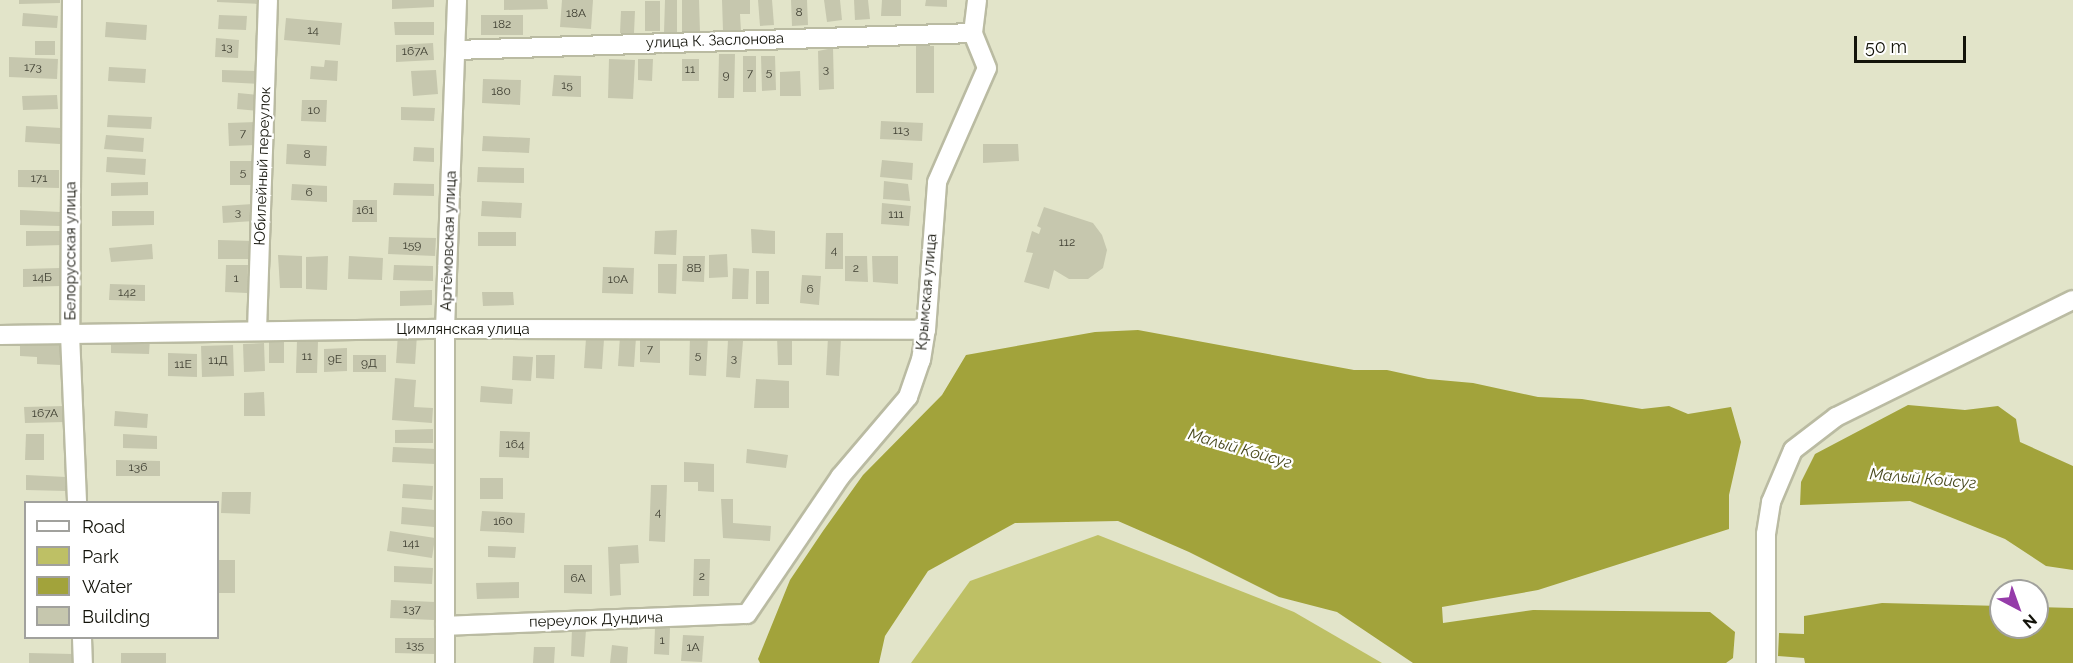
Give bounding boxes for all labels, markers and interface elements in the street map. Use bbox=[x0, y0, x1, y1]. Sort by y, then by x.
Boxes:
house number: 8 bbox=[795, 6, 803, 20]
house number: 18А bbox=[566, 7, 586, 21]
house number: 182 bbox=[493, 18, 511, 32]
house number: 14 bbox=[307, 24, 319, 38]
scale bar bbox=[1857, 24, 1970, 62]
street label: улица К. Заслонова bbox=[646, 30, 784, 52]
text: 50 m bbox=[1865, 36, 1907, 57]
house number: 13 bbox=[221, 41, 233, 55]
house number: 167А bbox=[402, 45, 428, 59]
house number: 173 bbox=[24, 61, 42, 75]
house number: 11 bbox=[685, 63, 695, 77]
house number: 3 bbox=[823, 63, 829, 77]
house number: 5 bbox=[766, 66, 772, 80]
house number: 7 bbox=[747, 67, 753, 81]
house number: 9 bbox=[722, 69, 730, 83]
house number: 15 bbox=[561, 79, 573, 93]
house number: 180 bbox=[491, 85, 511, 99]
street label: Юбилейный переулок bbox=[251, 86, 275, 246]
house number: 10 bbox=[308, 104, 320, 118]
house number: 113 bbox=[893, 124, 909, 138]
house number: 7 bbox=[240, 127, 246, 141]
house number: 8 bbox=[303, 148, 311, 162]
house number: 5 bbox=[240, 166, 246, 180]
street label: Артёмовская улица bbox=[438, 170, 460, 312]
house number: 171 bbox=[31, 172, 47, 186]
street label: Белорусская улица bbox=[62, 181, 80, 321]
house number: 6 bbox=[305, 186, 313, 200]
house number: 161 bbox=[356, 204, 374, 218]
house number: 3 bbox=[235, 206, 241, 220]
house number: 111 bbox=[888, 208, 904, 222]
street label: Крымская улица bbox=[913, 233, 941, 351]
house number: 112 bbox=[1059, 236, 1075, 250]
house number: 159 bbox=[403, 239, 421, 253]
house number: 4 bbox=[831, 244, 837, 258]
house number: 8В bbox=[686, 262, 702, 276]
house number: 2 bbox=[853, 262, 859, 276]
house number: 14Б bbox=[32, 271, 52, 285]
house number: 1 bbox=[233, 272, 239, 286]
house number: 10А bbox=[608, 273, 628, 287]
house number: 6 bbox=[806, 283, 814, 297]
house number: 142 bbox=[118, 286, 136, 300]
street label: Цимлянская улица bbox=[396, 321, 530, 339]
house number: 7 bbox=[647, 343, 653, 357]
house number: 5 bbox=[695, 349, 701, 363]
house number: 11 bbox=[302, 350, 312, 364]
house number: 3 bbox=[731, 352, 737, 366]
house number: 9Е bbox=[328, 353, 342, 367]
house number: 11Д bbox=[208, 354, 228, 368]
house number: 9Д bbox=[361, 357, 377, 371]
house number: 11Е bbox=[174, 358, 192, 372]
house number: 167А bbox=[32, 407, 58, 421]
water label: Малый Койсуг bbox=[1186, 425, 1294, 473]
house number: 164 bbox=[506, 438, 524, 452]
house number: 136 bbox=[129, 461, 147, 475]
water label: Малый Койсуг bbox=[1869, 465, 1977, 493]
legend bbox=[24, 501, 219, 639]
house number: 4 bbox=[655, 506, 661, 520]
house number: 160 bbox=[493, 515, 513, 529]
text: Road bbox=[82, 516, 125, 537]
house number: 141 bbox=[403, 537, 419, 551]
text: Park bbox=[82, 546, 119, 567]
house number: 2 bbox=[699, 570, 705, 584]
house number: 6А bbox=[570, 572, 586, 586]
text: Water bbox=[82, 576, 132, 597]
north arrow bbox=[1989, 579, 2049, 639]
house number: 137 bbox=[403, 603, 421, 617]
text: Building bbox=[82, 606, 150, 627]
street label: переулок Дундича bbox=[529, 609, 663, 631]
text: N bbox=[2019, 610, 2041, 633]
house number: 1 bbox=[659, 634, 665, 648]
house number: 135 bbox=[406, 639, 424, 653]
house number: 1А bbox=[686, 641, 700, 655]

